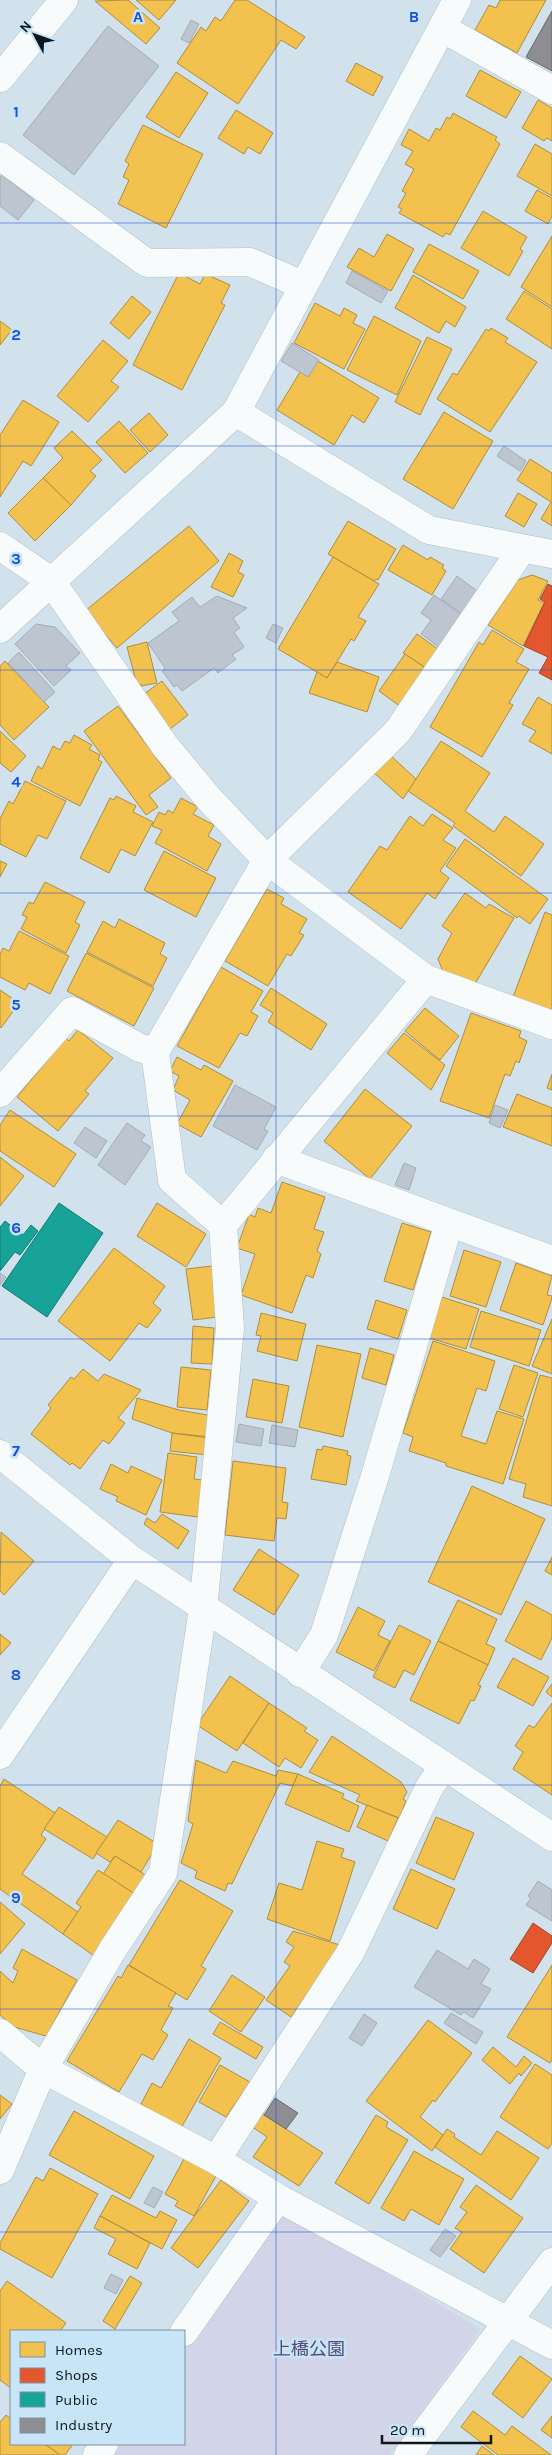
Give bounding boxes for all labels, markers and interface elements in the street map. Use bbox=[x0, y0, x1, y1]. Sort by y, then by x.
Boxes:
text: A bbox=[133, 7, 143, 26]
text: B bbox=[409, 7, 419, 26]
north arrow bbox=[10, 10, 60, 60]
text: N bbox=[16, 17, 35, 36]
text: 1 bbox=[13, 102, 19, 121]
text: 2 bbox=[11, 325, 21, 344]
text: 3 bbox=[11, 549, 21, 568]
text: 4 bbox=[11, 772, 21, 791]
text: 5 bbox=[11, 995, 21, 1014]
text: 6 bbox=[11, 1218, 21, 1237]
text: 7 bbox=[12, 1441, 20, 1460]
text: 8 bbox=[11, 1665, 21, 1684]
text: 9 bbox=[11, 1888, 21, 1907]
legend bbox=[10, 2330, 185, 2445]
park label: 上橋公園 bbox=[273, 2338, 345, 2360]
text: Homes bbox=[55, 2341, 103, 2359]
text: Shops bbox=[55, 2366, 98, 2384]
text: Public bbox=[55, 2391, 98, 2409]
scale bar bbox=[382, 2412, 491, 2444]
text: Industry bbox=[55, 2416, 112, 2434]
text: 20 m bbox=[390, 2421, 425, 2439]

